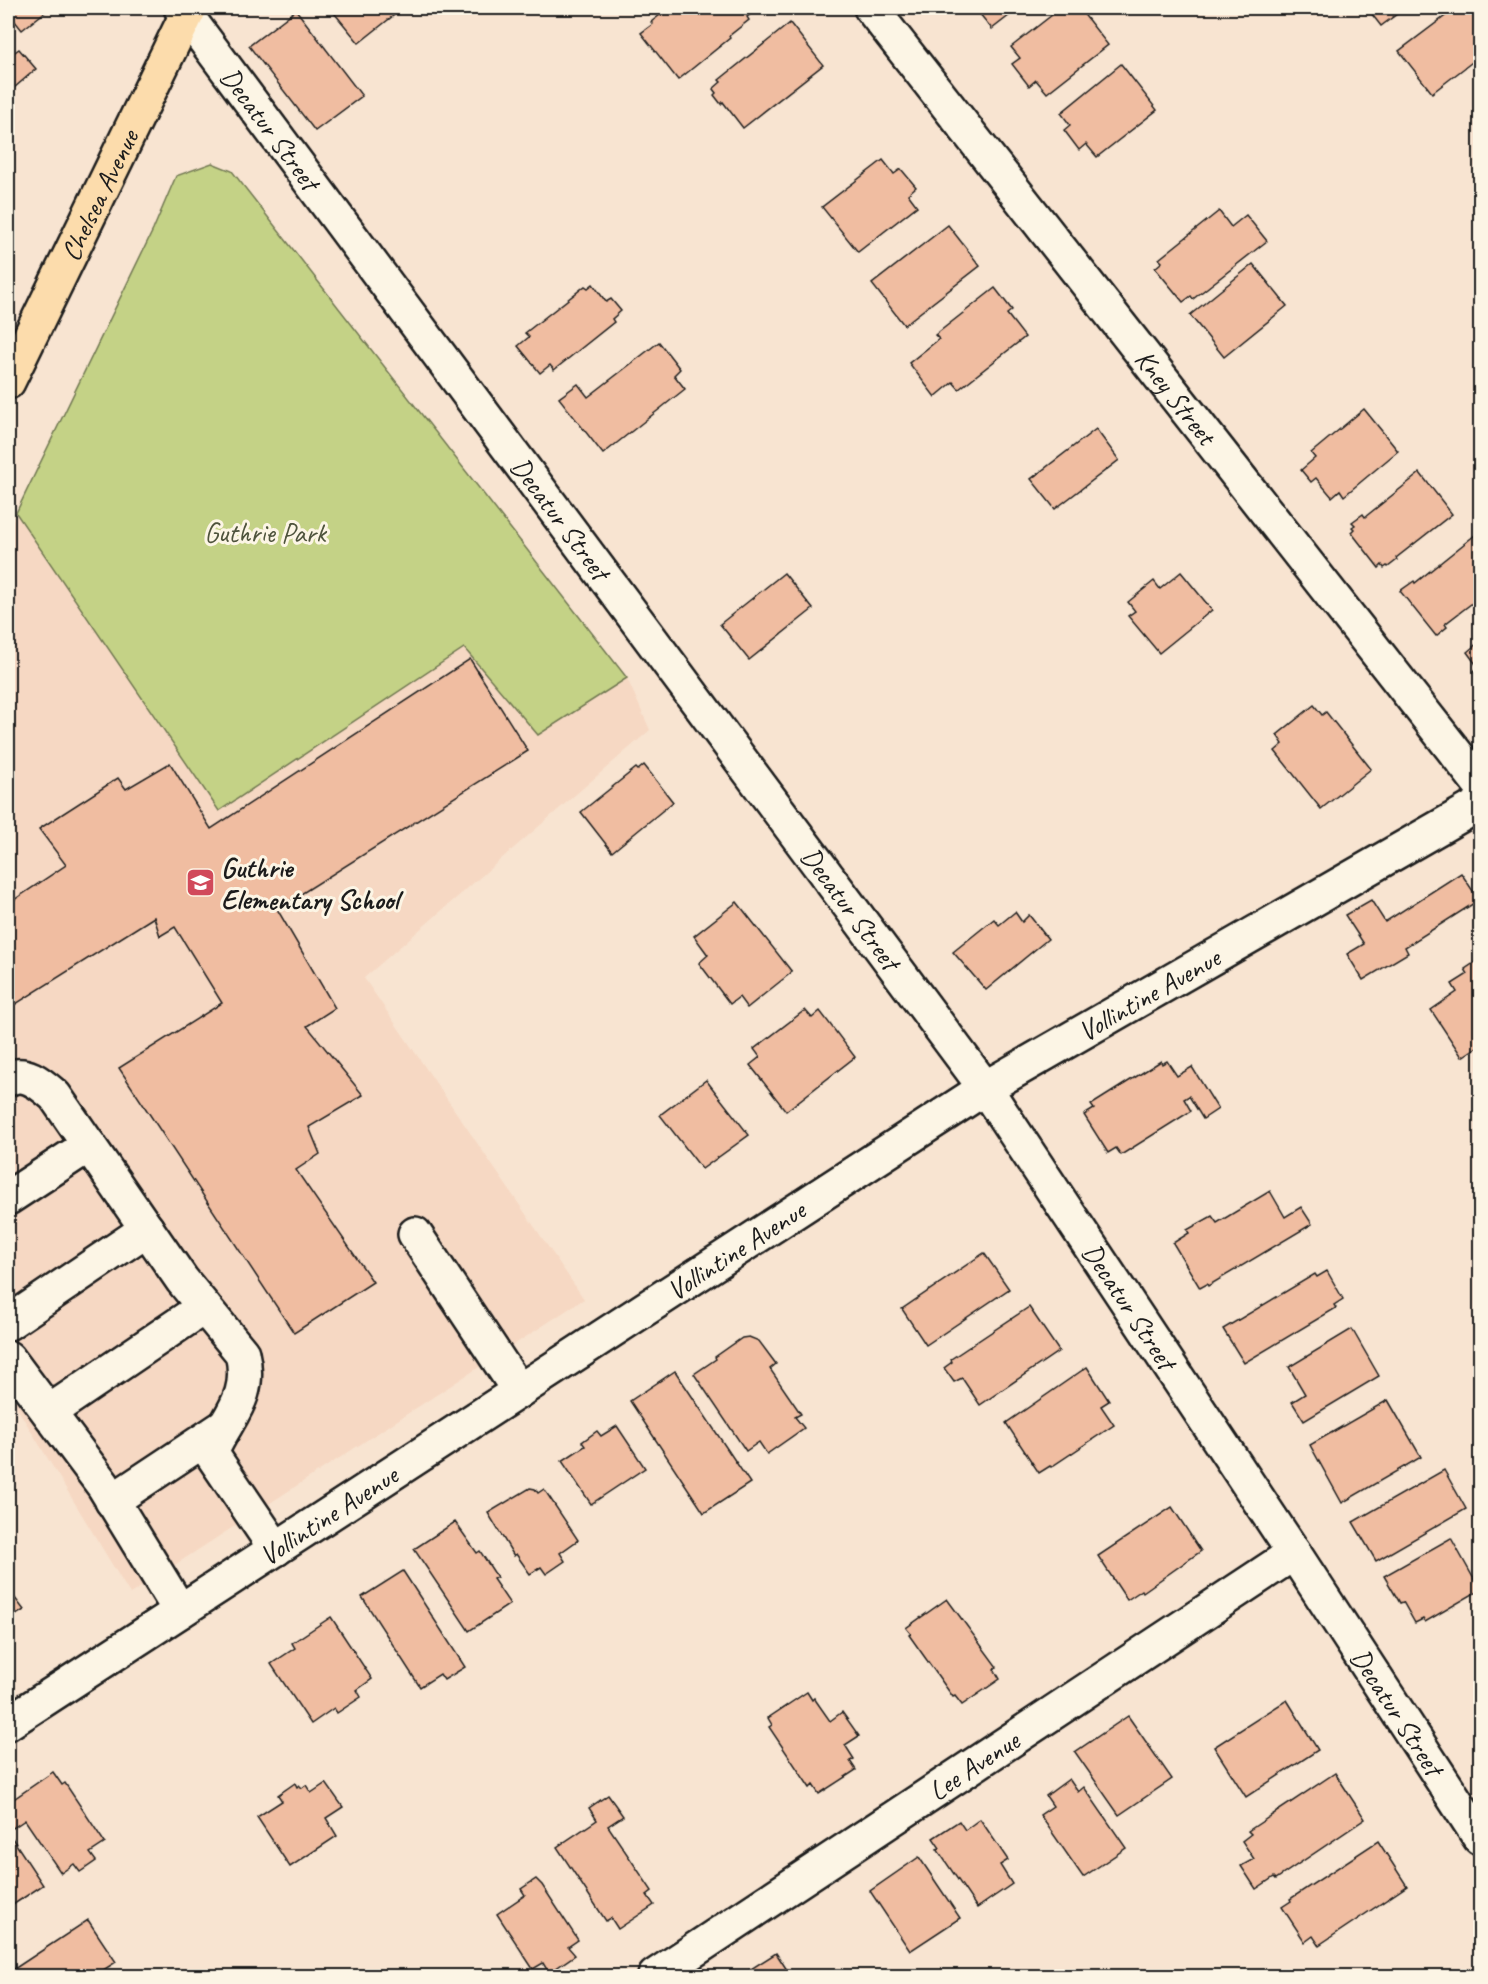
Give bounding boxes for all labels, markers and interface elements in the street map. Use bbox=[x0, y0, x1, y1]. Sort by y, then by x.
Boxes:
street label: Decatur Street bbox=[213, 60, 330, 200]
street label: Chelsea Avenue bbox=[53, 122, 147, 266]
street label: Kney Street bbox=[1127, 342, 1225, 454]
street label: Decatur Street bbox=[503, 450, 620, 590]
park label: Guthrie Park bbox=[204, 515, 328, 550]
street label: Decatur Street bbox=[793, 840, 910, 980]
place label: Guthrie Elementary School bbox=[221, 850, 404, 917]
school or university icon: Guthrie Elementary School bbox=[184, 867, 216, 899]
street label: Vollintine Avenue bbox=[1072, 939, 1228, 1049]
street label: Vollintine Avenue bbox=[660, 1192, 813, 1308]
street label: Decatur Street bbox=[1075, 1236, 1186, 1379]
street label: Vollintine Avenue bbox=[253, 1457, 406, 1573]
street label: Decatur Street bbox=[1343, 1642, 1453, 1785]
street label: Lee Avenue bbox=[922, 1722, 1027, 1808]

